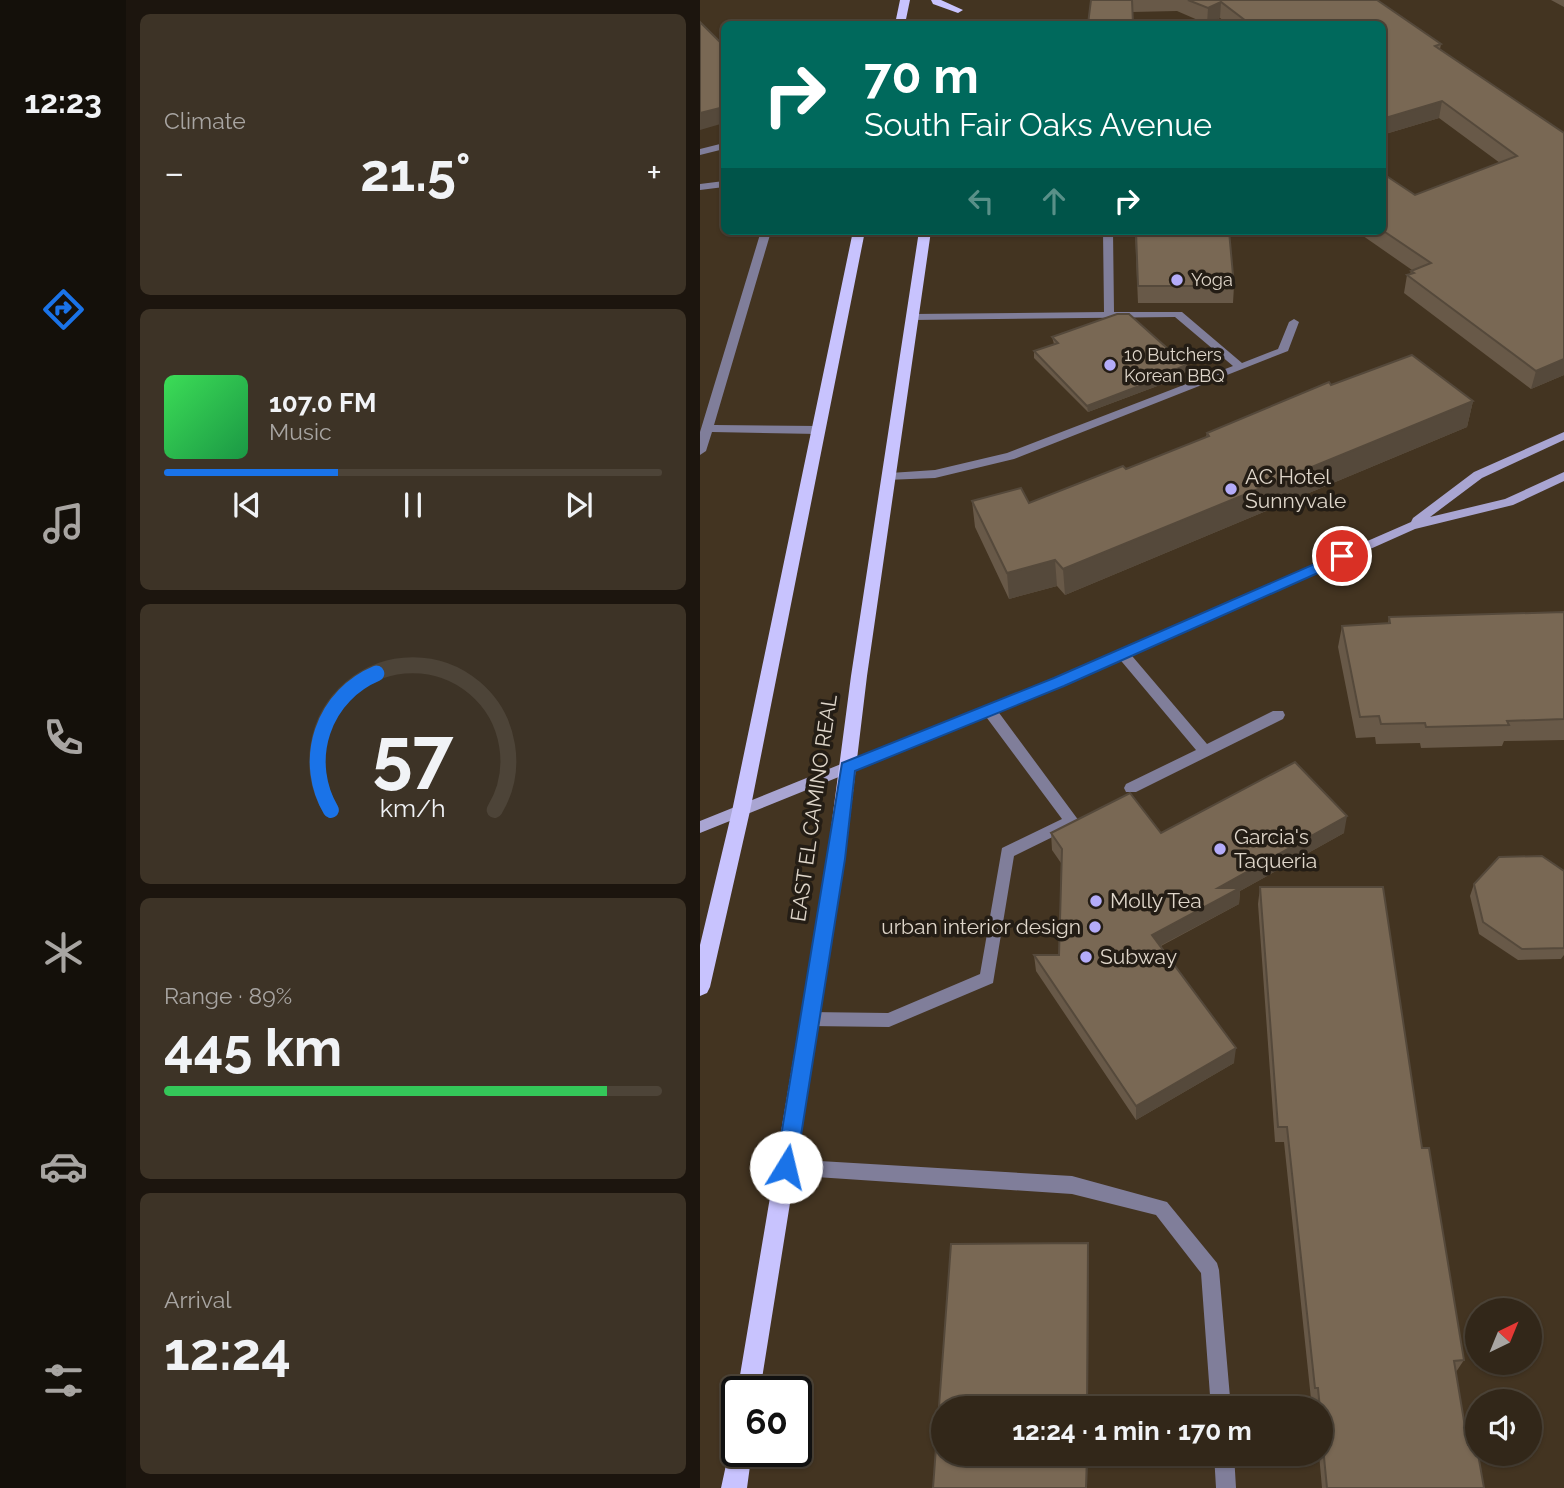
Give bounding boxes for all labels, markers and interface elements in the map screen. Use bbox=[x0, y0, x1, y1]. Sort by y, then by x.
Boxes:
text: 70 m bbox=[864, 47, 979, 104]
icon: right bbox=[749, 49, 840, 140]
text: 12:23 bbox=[24, 83, 102, 120]
text: South Fair Oaks Avenue bbox=[864, 106, 1212, 143]
text: Climate bbox=[164, 107, 246, 134]
text: 21.5° bbox=[360, 142, 471, 203]
text: − bbox=[164, 150, 184, 195]
text: + bbox=[646, 150, 662, 195]
icon: left bbox=[962, 182, 1000, 220]
icon: ahead bbox=[1035, 182, 1073, 220]
icon: right bbox=[1108, 182, 1146, 220]
place label: Yoga bbox=[1191, 269, 1233, 290]
marker: Yoga bbox=[1169, 272, 1185, 288]
icon: directions bbox=[39, 285, 88, 334]
place label: 10 Butchers Korean BBQ bbox=[1124, 344, 1225, 386]
marker: 10 Butchers Korean BBQ bbox=[1102, 357, 1118, 373]
text: 107.0 FM bbox=[269, 388, 376, 418]
text: Music bbox=[269, 418, 332, 445]
place label: AC Hotel Sunnyvale bbox=[1245, 464, 1346, 513]
marker: AC Hotel Sunnyvale bbox=[1223, 481, 1239, 497]
icon: previous bbox=[228, 486, 266, 524]
icon: pause bbox=[394, 486, 432, 524]
icon: next bbox=[560, 486, 598, 524]
icon: music bbox=[39, 499, 88, 548]
pin bbox=[1312, 526, 1372, 586]
icon: arrive bbox=[1323, 537, 1361, 575]
street label: EAST EL CAMINO REAL bbox=[785, 693, 842, 923]
text: 57 bbox=[372, 712, 454, 797]
icon: phone bbox=[39, 713, 88, 762]
text: km/h bbox=[380, 793, 446, 823]
place label: Garcia's Taqueria bbox=[1234, 824, 1317, 873]
marker: Garcia's Taqueria bbox=[1212, 841, 1228, 857]
place label: Molly Tea bbox=[1110, 888, 1202, 913]
marker: Molly Tea bbox=[1088, 893, 1104, 909]
place label: urban interior design bbox=[881, 914, 1081, 939]
marker: urban interior design bbox=[1087, 919, 1103, 935]
icon: climate bbox=[39, 928, 88, 977]
place label: Subway bbox=[1100, 944, 1177, 969]
marker: Subway bbox=[1078, 949, 1094, 965]
text: Range · 89% bbox=[164, 982, 292, 1009]
text: 445 km bbox=[164, 1017, 342, 1078]
position arrow bbox=[749, 1130, 823, 1204]
icon: car bbox=[39, 1142, 88, 1191]
text: Arrival bbox=[164, 1286, 231, 1313]
north arrow bbox=[1465, 1298, 1542, 1376]
map controls bbox=[1465, 1298, 1542, 1466]
text: 12:24 bbox=[164, 1321, 291, 1382]
icon: filters bbox=[39, 1356, 88, 1405]
speed limit sign: 60 bbox=[721, 1376, 812, 1467]
button: sound bbox=[1465, 1389, 1542, 1466]
text: 12:24 · 1 min · 170 m bbox=[1012, 1416, 1252, 1446]

